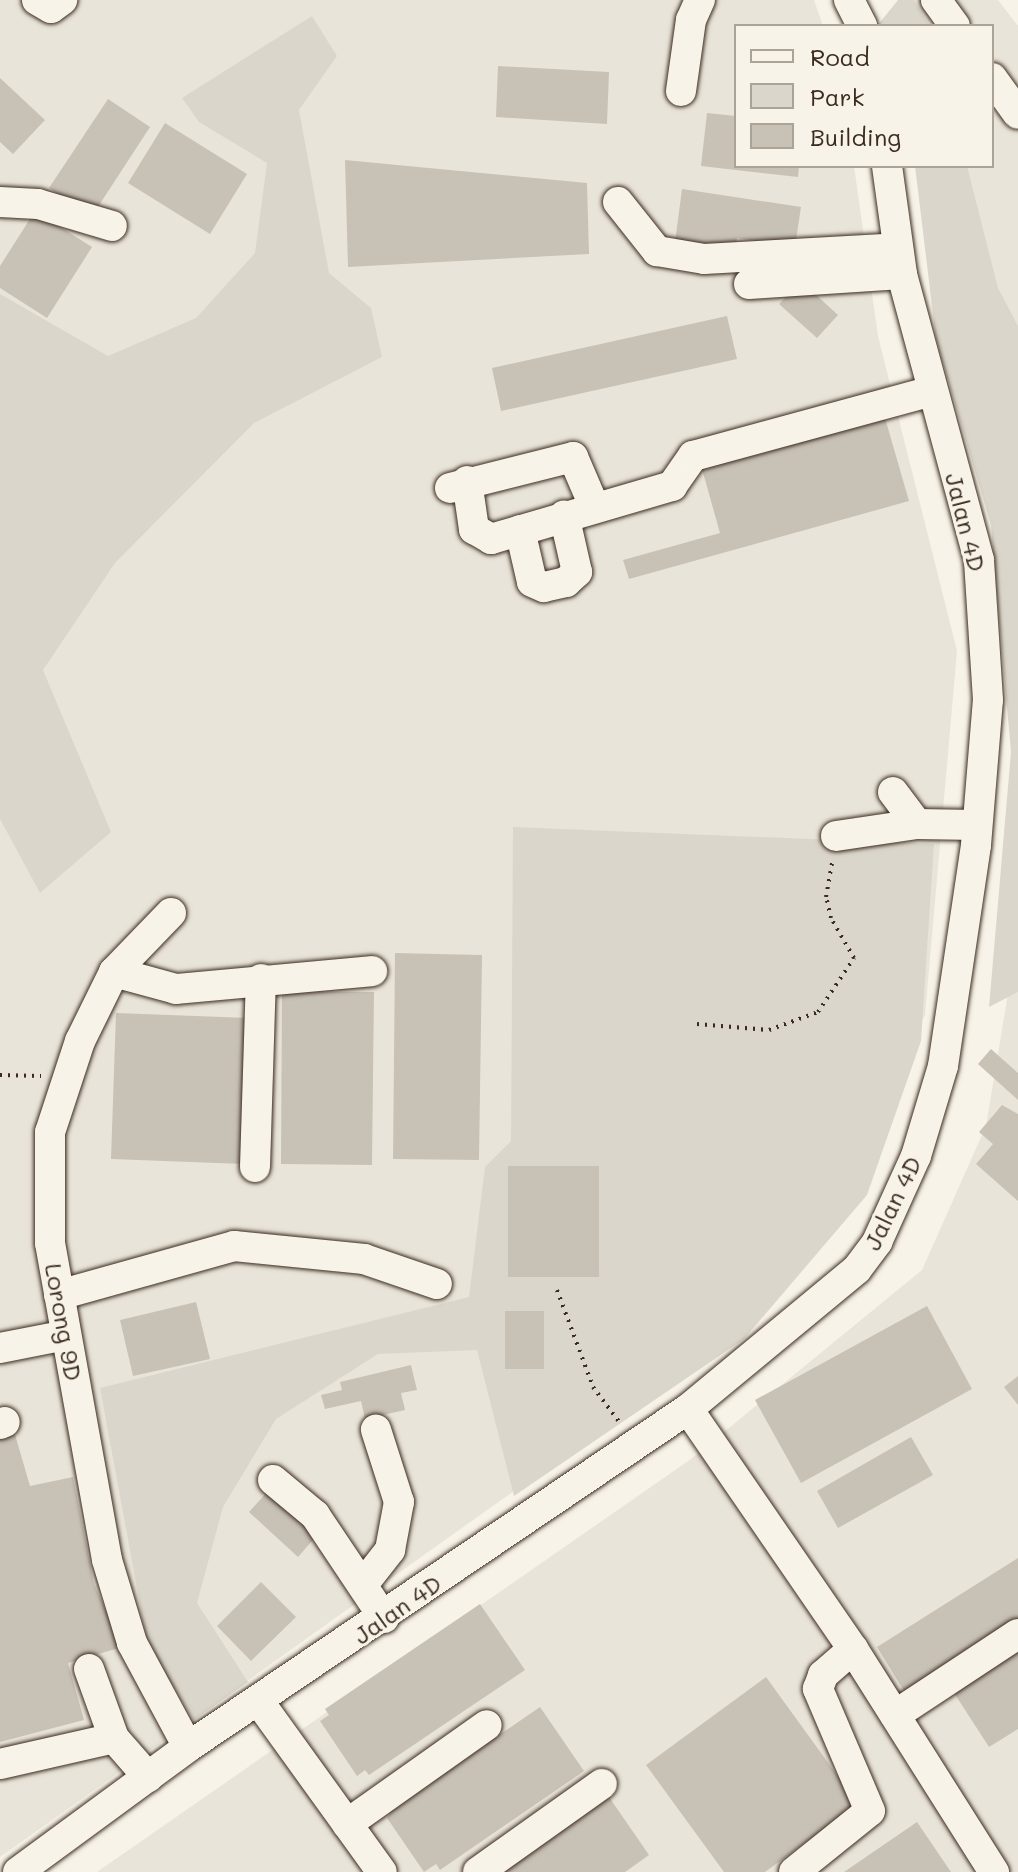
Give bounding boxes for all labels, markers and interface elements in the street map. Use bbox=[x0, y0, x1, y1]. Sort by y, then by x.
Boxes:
legend bbox=[734, 24, 994, 168]
text: Road bbox=[810, 41, 870, 72]
text: Park bbox=[810, 81, 864, 112]
text: Building bbox=[810, 121, 901, 152]
street label: Jalan 4D bbox=[940, 470, 992, 574]
street label: Jalan 4D bbox=[857, 1151, 927, 1255]
street label: Lorong 9D bbox=[40, 1261, 88, 1383]
street label: Jalan 4D bbox=[348, 1568, 446, 1650]

